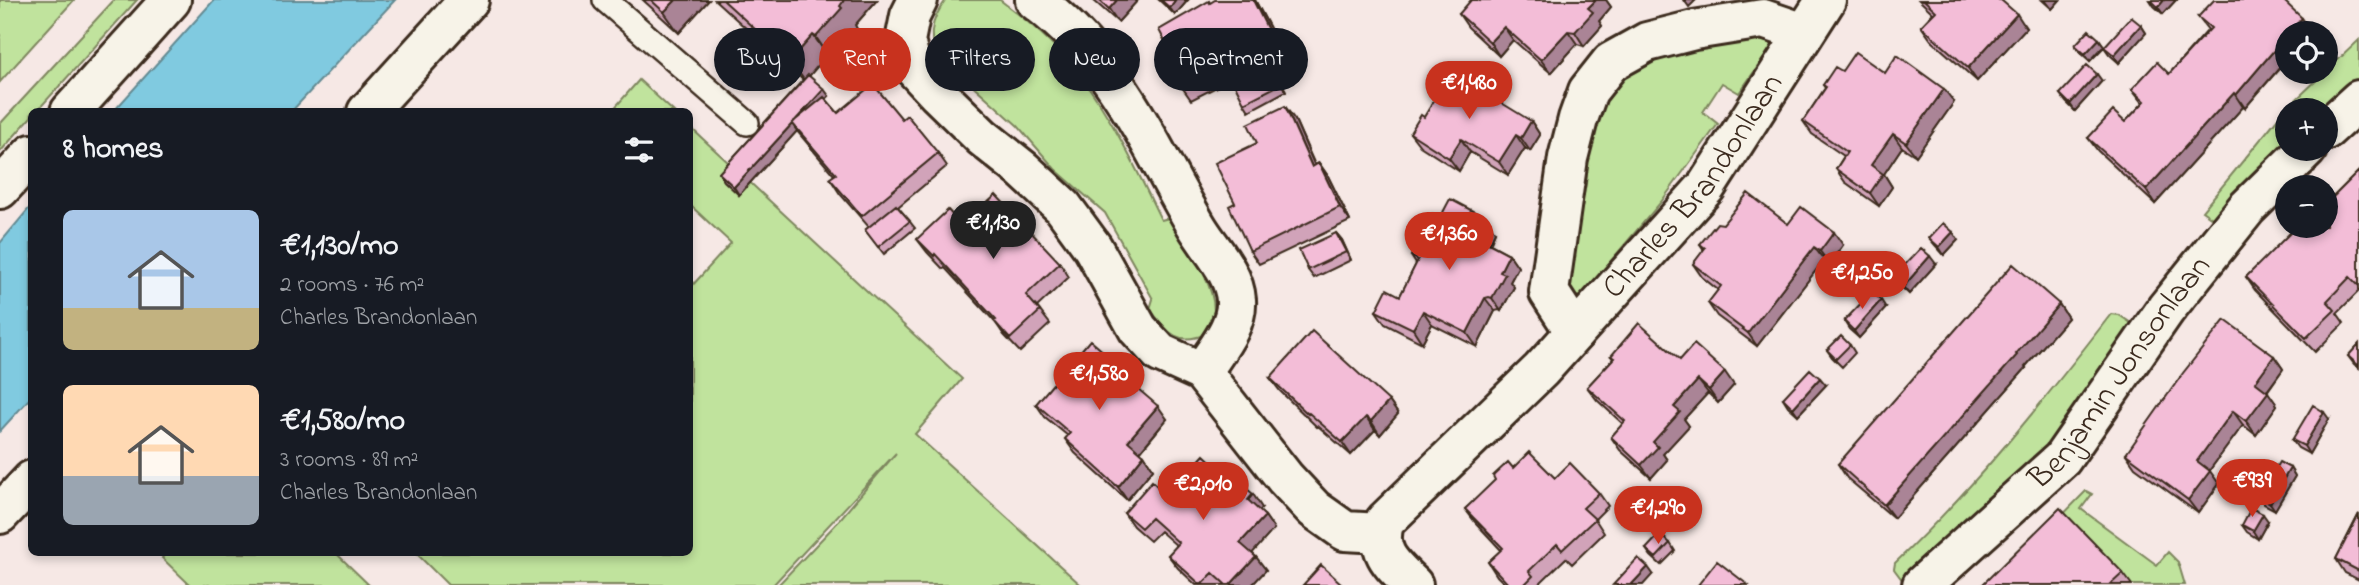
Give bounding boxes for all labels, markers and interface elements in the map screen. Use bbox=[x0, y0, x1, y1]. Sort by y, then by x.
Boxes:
map controls bbox=[2275, 21, 2338, 238]
button: locate bbox=[2275, 21, 2338, 84]
chip: Buy bbox=[714, 28, 805, 91]
chip: Rent bbox=[819, 28, 911, 91]
chip: Filters bbox=[925, 28, 1035, 91]
chip: New bbox=[1049, 28, 1140, 91]
chip: Apartment bbox=[1154, 28, 1308, 91]
pin: €1,480 bbox=[1412, 61, 1526, 121]
street label: Charles Brandonlaan bbox=[1592, 65, 1796, 310]
text: €1,480 bbox=[1441, 67, 1497, 100]
button: + bbox=[2275, 98, 2338, 161]
text: 8 homes bbox=[63, 128, 164, 172]
icon: filters bbox=[620, 131, 658, 169]
button: − bbox=[2275, 175, 2338, 238]
pin: €1,130 bbox=[936, 202, 1050, 261]
text: €1,130 bbox=[966, 207, 1020, 240]
pin: €1,360 bbox=[1392, 212, 1506, 272]
text: €1,360 bbox=[1421, 218, 1477, 251]
text: €1,130/mo bbox=[280, 225, 399, 269]
icon: home bbox=[119, 238, 203, 322]
street label: Benjamin Jonsonlaan bbox=[2018, 246, 2223, 502]
pin: €1,250 bbox=[1805, 252, 1919, 311]
text: €1,250 bbox=[1831, 257, 1893, 290]
text: 2 rooms · 76 m² bbox=[280, 269, 424, 302]
text: Charles Brandonlaan bbox=[280, 302, 477, 335]
pin: €1,580 bbox=[1042, 352, 1156, 412]
text: €1,580 bbox=[1069, 358, 1129, 391]
text: €1,580/mo bbox=[280, 400, 405, 444]
icon: home bbox=[119, 413, 203, 497]
text: 3 rooms · 89 m² bbox=[280, 444, 418, 477]
pin: €939 bbox=[2211, 460, 2293, 519]
pin: €2,010 bbox=[1146, 462, 1260, 522]
text: €939 bbox=[2232, 465, 2272, 498]
text: €2,010 bbox=[1174, 468, 1232, 501]
text: Charles Brandonlaan bbox=[280, 477, 477, 510]
pin: €1,290 bbox=[1601, 486, 1715, 546]
text: €1,290 bbox=[1630, 492, 1686, 525]

